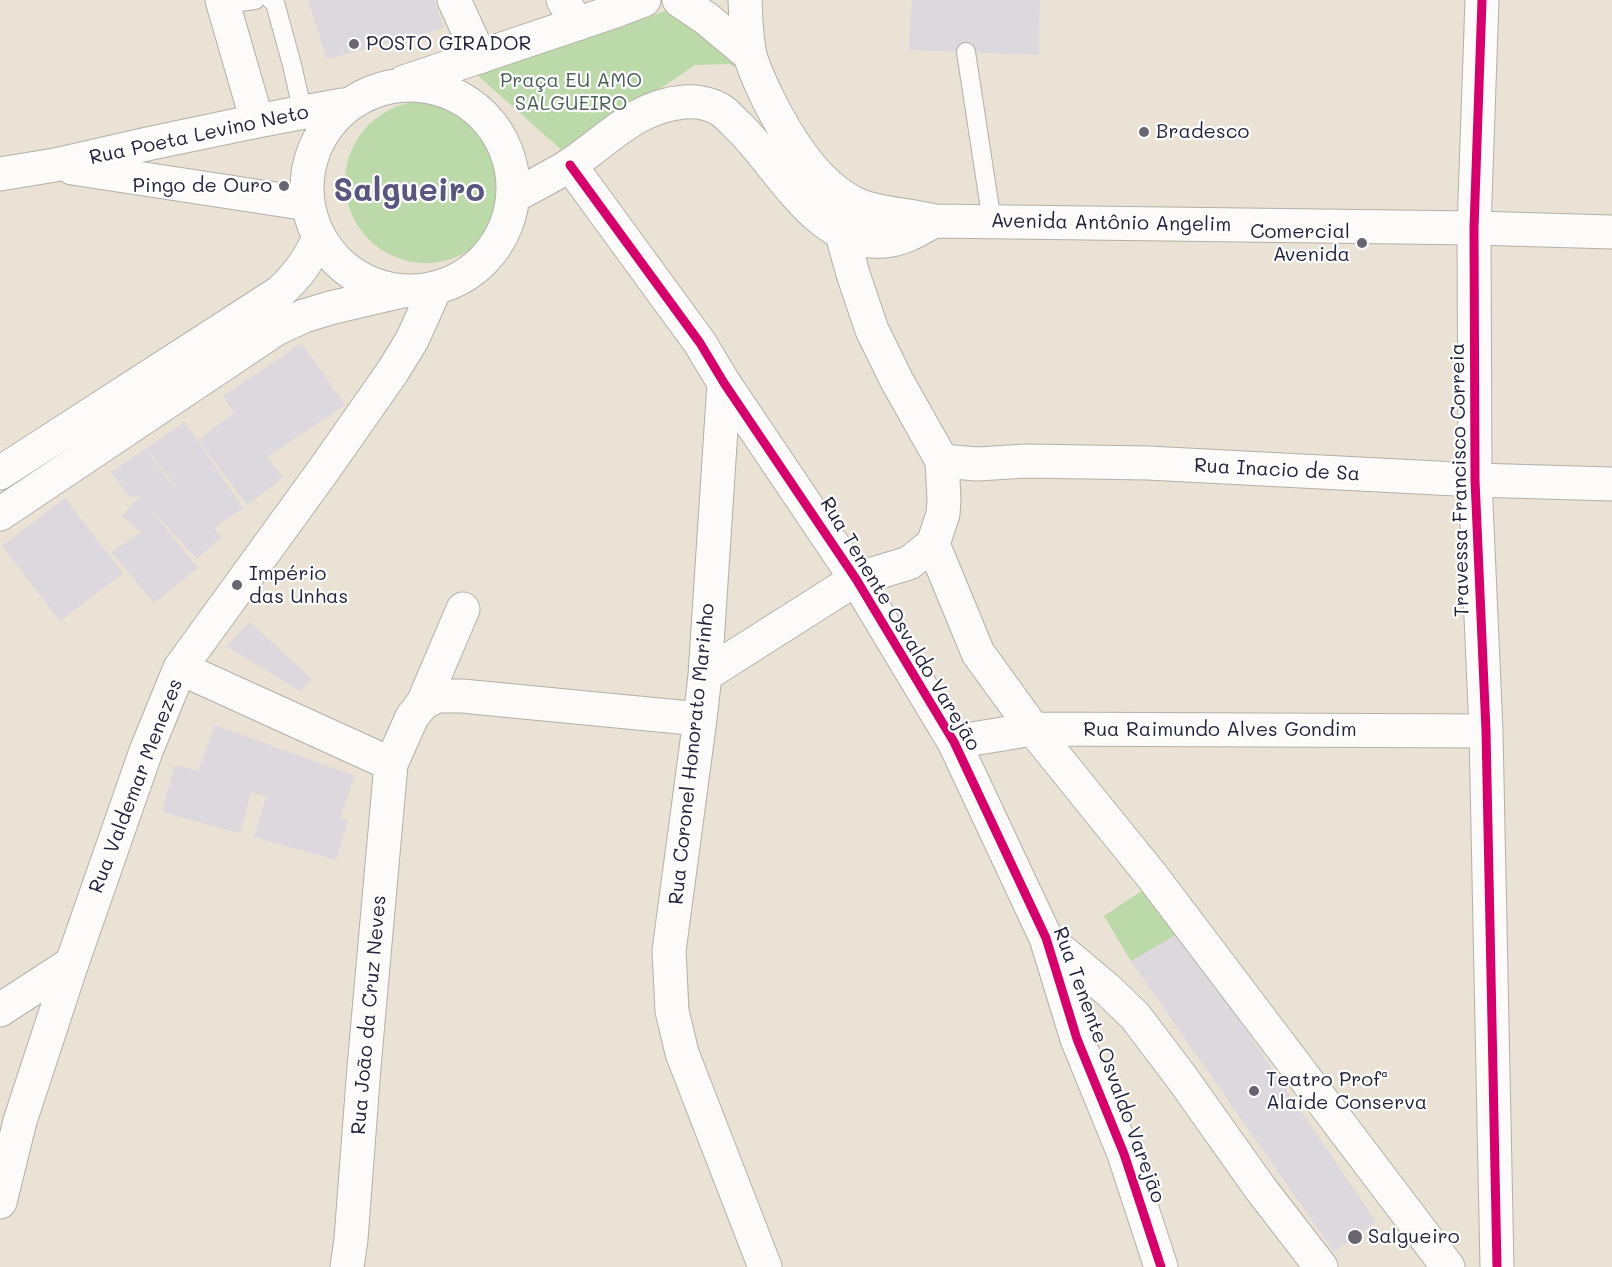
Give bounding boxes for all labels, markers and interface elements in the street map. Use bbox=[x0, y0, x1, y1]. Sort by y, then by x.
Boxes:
place label: POSTO GIRADOR bbox=[366, 32, 531, 56]
marker: POSTO GIRADOR bbox=[347, 37, 361, 51]
park label: Praça EU AMO SALGUEIRO bbox=[500, 69, 642, 116]
street label: Rua Poeta Levino Neto bbox=[87, 100, 311, 170]
place label: Bradesco bbox=[1156, 120, 1249, 144]
marker: Bradesco bbox=[1137, 125, 1151, 139]
district label: Salgueiro bbox=[333, 172, 485, 210]
place label: Pingo de Ouro bbox=[133, 174, 272, 198]
marker: Pingo de Ouro bbox=[277, 179, 291, 193]
street label: Avenida Antônio Angelim bbox=[991, 209, 1231, 237]
place label: Comercial Avenida bbox=[1250, 220, 1350, 267]
marker: Comercial Avenida bbox=[1355, 236, 1369, 250]
street label: Travessa Francisco Correia bbox=[1446, 343, 1474, 617]
street label: Rua Inacio de Sa bbox=[1193, 454, 1361, 486]
street label: Rua Tenente Osvaldo Varejão bbox=[815, 493, 985, 755]
place label: Império das Unhas bbox=[249, 562, 348, 609]
marker: Império das Unhas bbox=[230, 578, 244, 592]
street label: Rua Coronel Honorato Marinho bbox=[664, 602, 720, 906]
street label: Rua Valdemar Menezes bbox=[84, 675, 188, 897]
street label: Rua Raimundo Alves Gondim bbox=[1083, 718, 1357, 742]
street label: Rua João da Cruz Neves bbox=[347, 894, 391, 1136]
street label: Rua Tenente Osvaldo Varejão bbox=[1048, 924, 1170, 1206]
place label: Teatro Profª Alaide Conserva bbox=[1266, 1068, 1427, 1115]
marker: Teatro Profª Alaide Conserva bbox=[1247, 1084, 1261, 1098]
place label: Salgueiro bbox=[1368, 1225, 1460, 1249]
marker: Salgueiro bbox=[1346, 1228, 1364, 1246]

